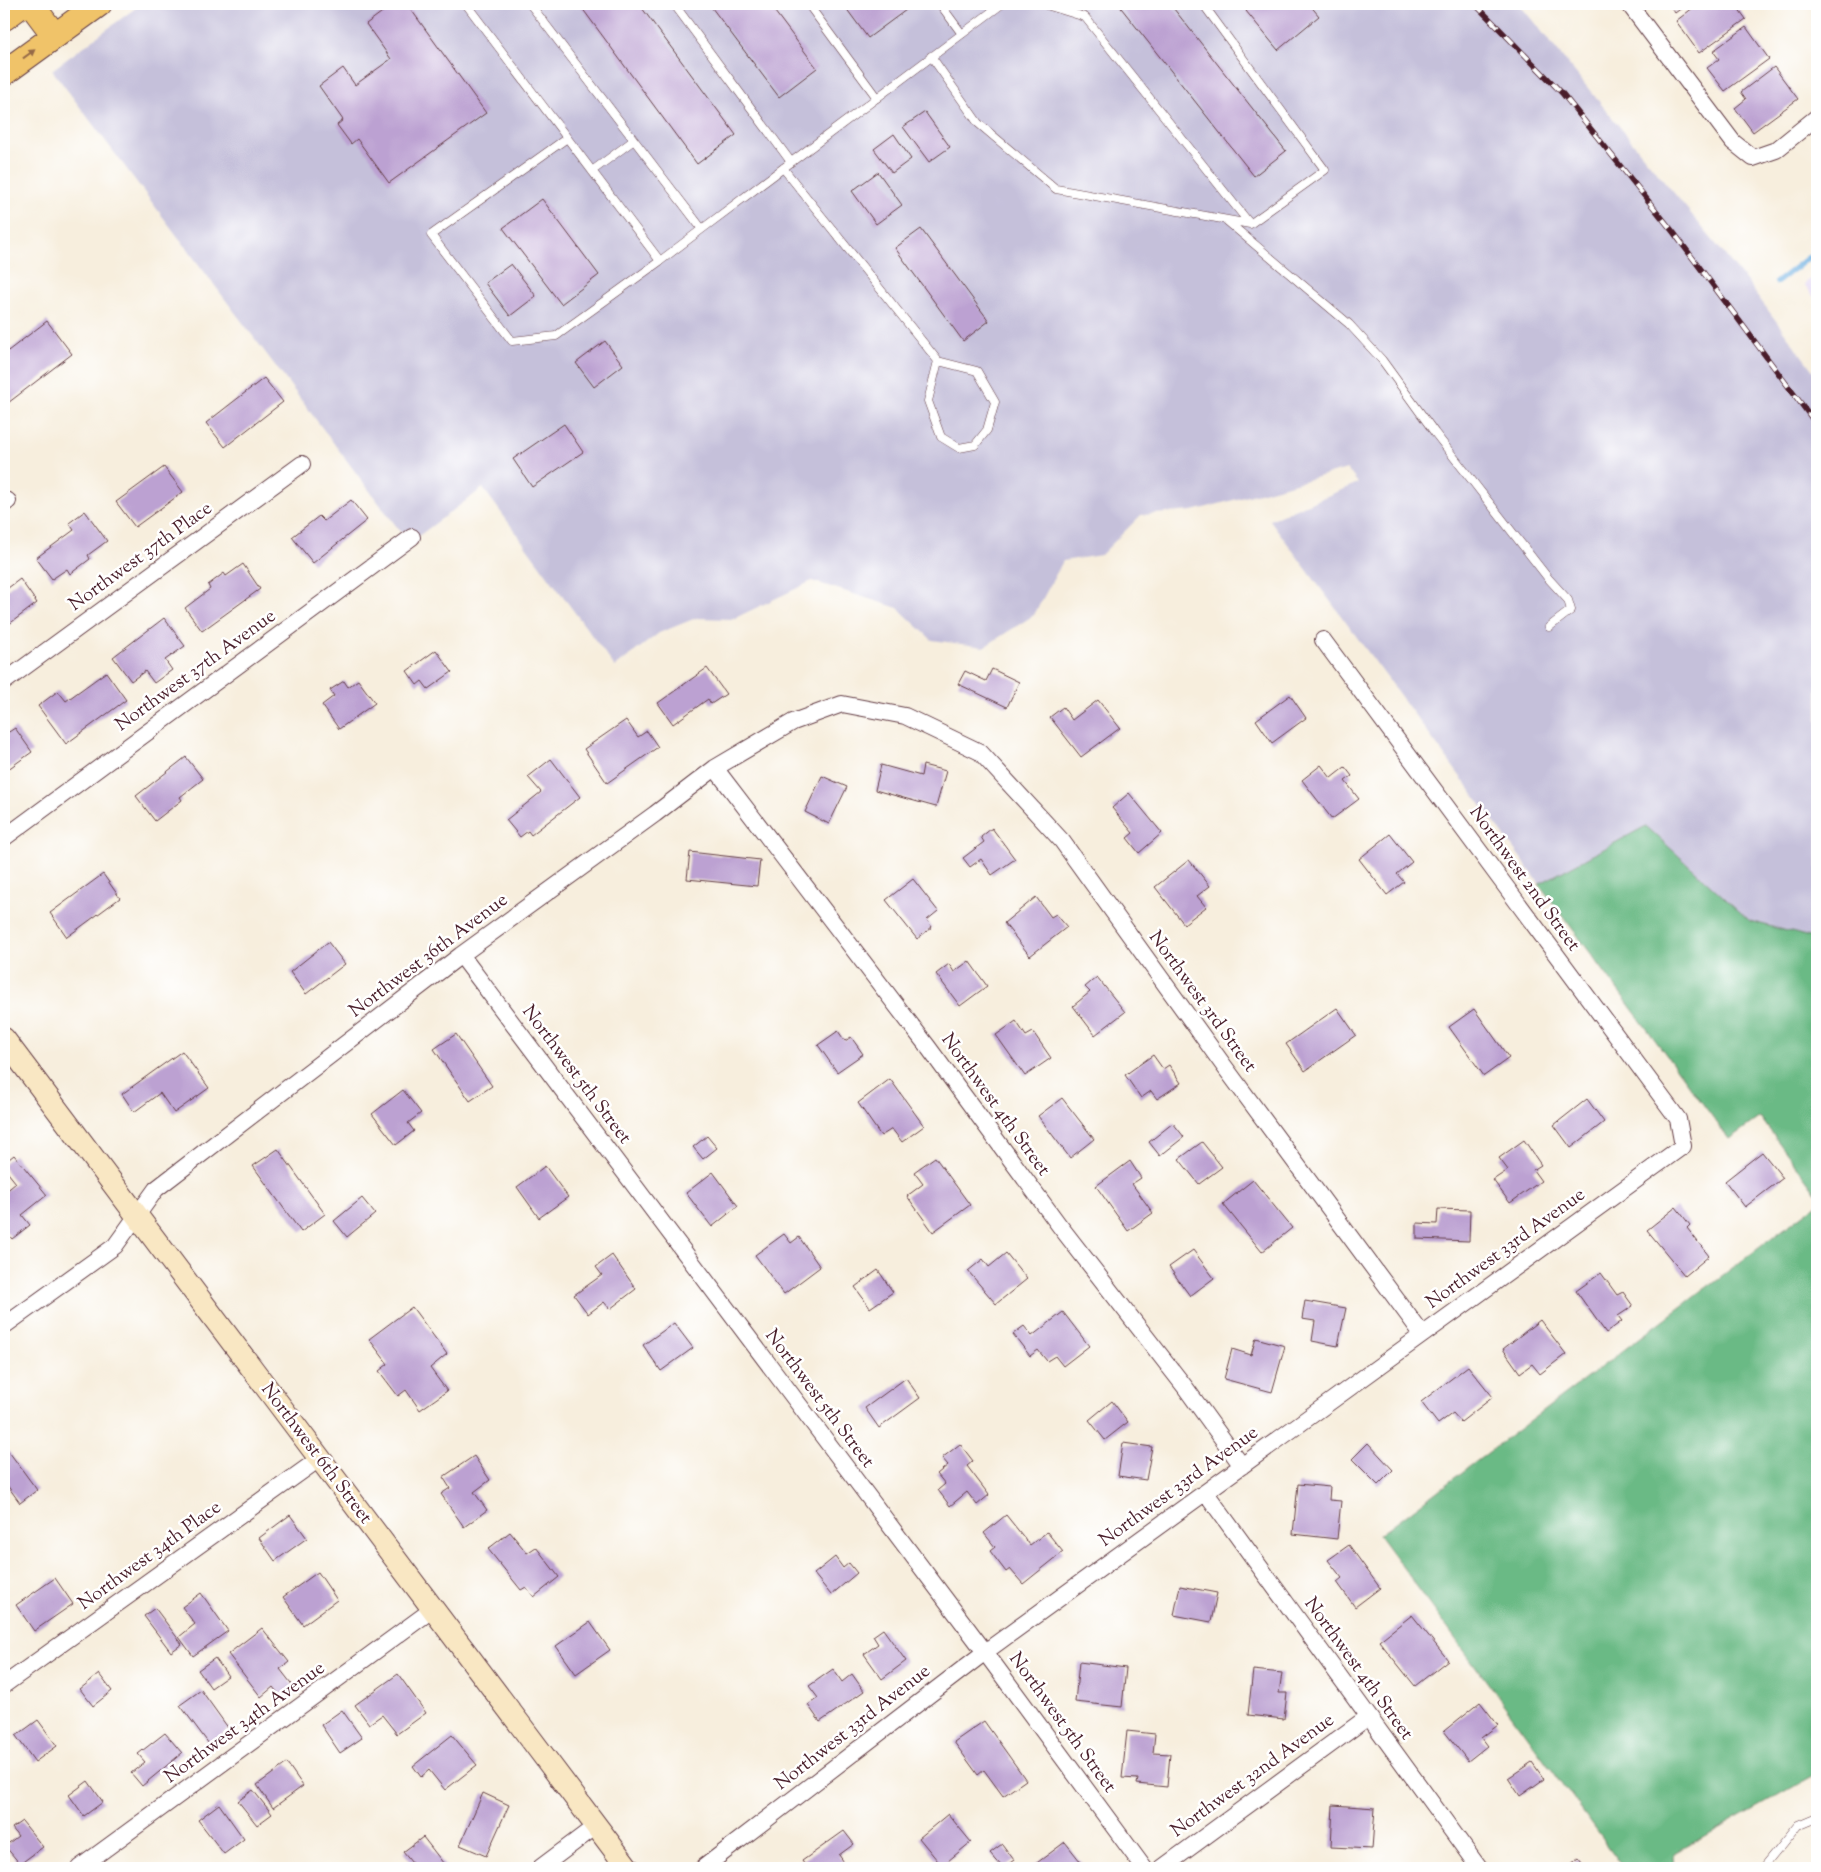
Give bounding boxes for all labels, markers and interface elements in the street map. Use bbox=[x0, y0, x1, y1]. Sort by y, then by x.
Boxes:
one-way arrow bbox=[22, 49, 35, 60]
street label: Northwest 37th Place bbox=[64, 496, 218, 618]
street label: Northwest 37th Avenue bbox=[110, 603, 282, 739]
street label: Northwest 2nd Street bbox=[1462, 801, 1586, 958]
street label: Northwest 36th Avenue bbox=[344, 887, 514, 1025]
street label: Northwest 3rd Street bbox=[1141, 926, 1263, 1079]
street label: Northwest 5th Street bbox=[515, 1000, 638, 1150]
street label: Northwest 4th Street bbox=[934, 1028, 1056, 1182]
street label: Northwest 33rd Avenue bbox=[1421, 1182, 1591, 1316]
street label: Northwest 5th Street bbox=[758, 1324, 881, 1474]
street label: Northwest 6th Street bbox=[254, 1378, 378, 1531]
street label: Northwest 33rd Avenue bbox=[1094, 1420, 1264, 1554]
street label: Northwest 34th Place bbox=[73, 1495, 227, 1617]
street label: Northwest 4th Street bbox=[1297, 1592, 1419, 1746]
street label: Northwest 5th Street bbox=[1002, 1647, 1122, 1799]
street label: Northwest 34th Avenue bbox=[159, 1655, 331, 1791]
street label: Northwest 33rd Avenue bbox=[769, 1658, 937, 1797]
street label: Northwest 32nd Avenue bbox=[1166, 1707, 1340, 1845]

